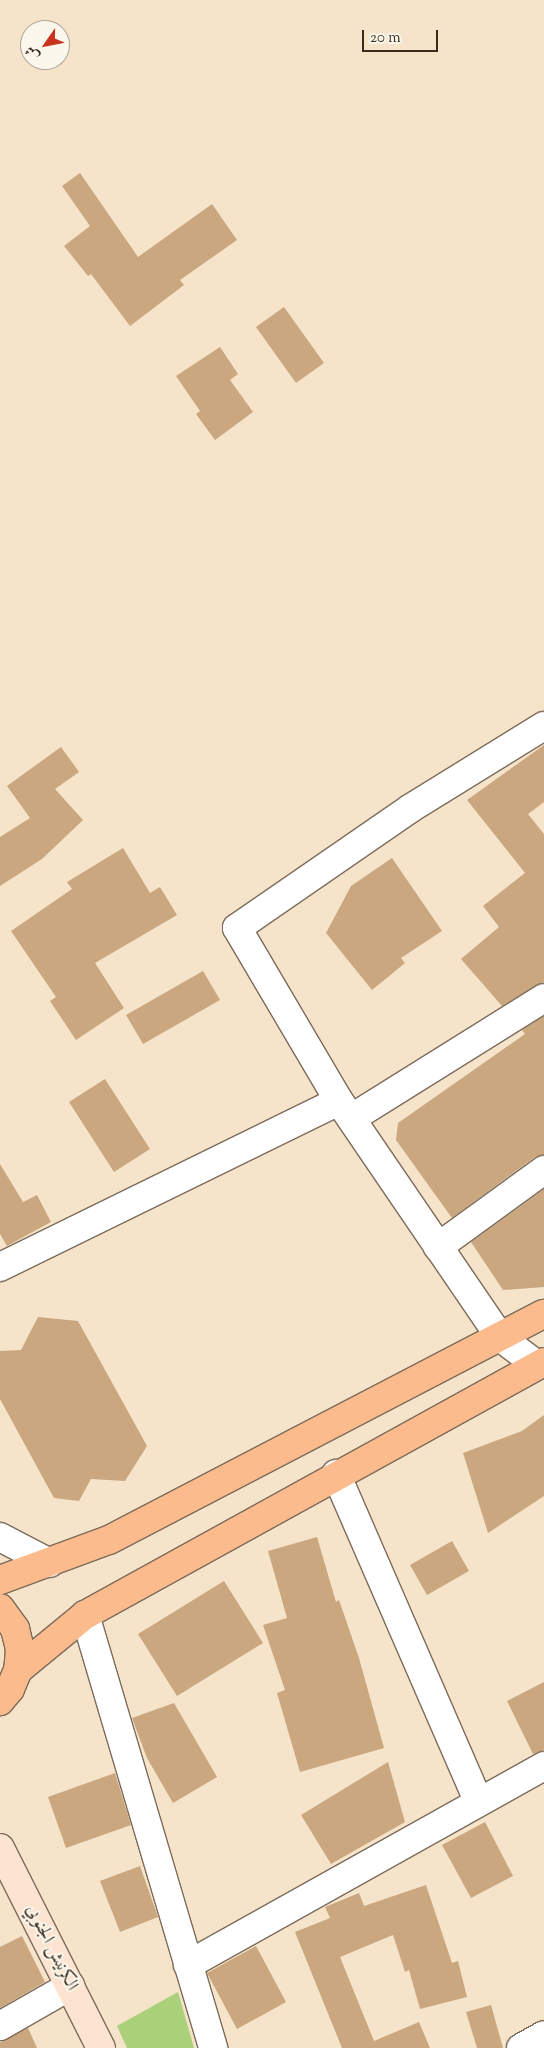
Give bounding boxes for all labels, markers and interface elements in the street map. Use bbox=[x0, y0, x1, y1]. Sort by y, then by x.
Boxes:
north arrow bbox=[20, 20, 70, 70]
scale bar bbox=[364, 20, 440, 52]
text: 20 m bbox=[370, 28, 401, 49]
text: ش bbox=[21, 41, 45, 64]
street label: الكرنيش الجنوبي bbox=[20, 1901, 82, 1995]

